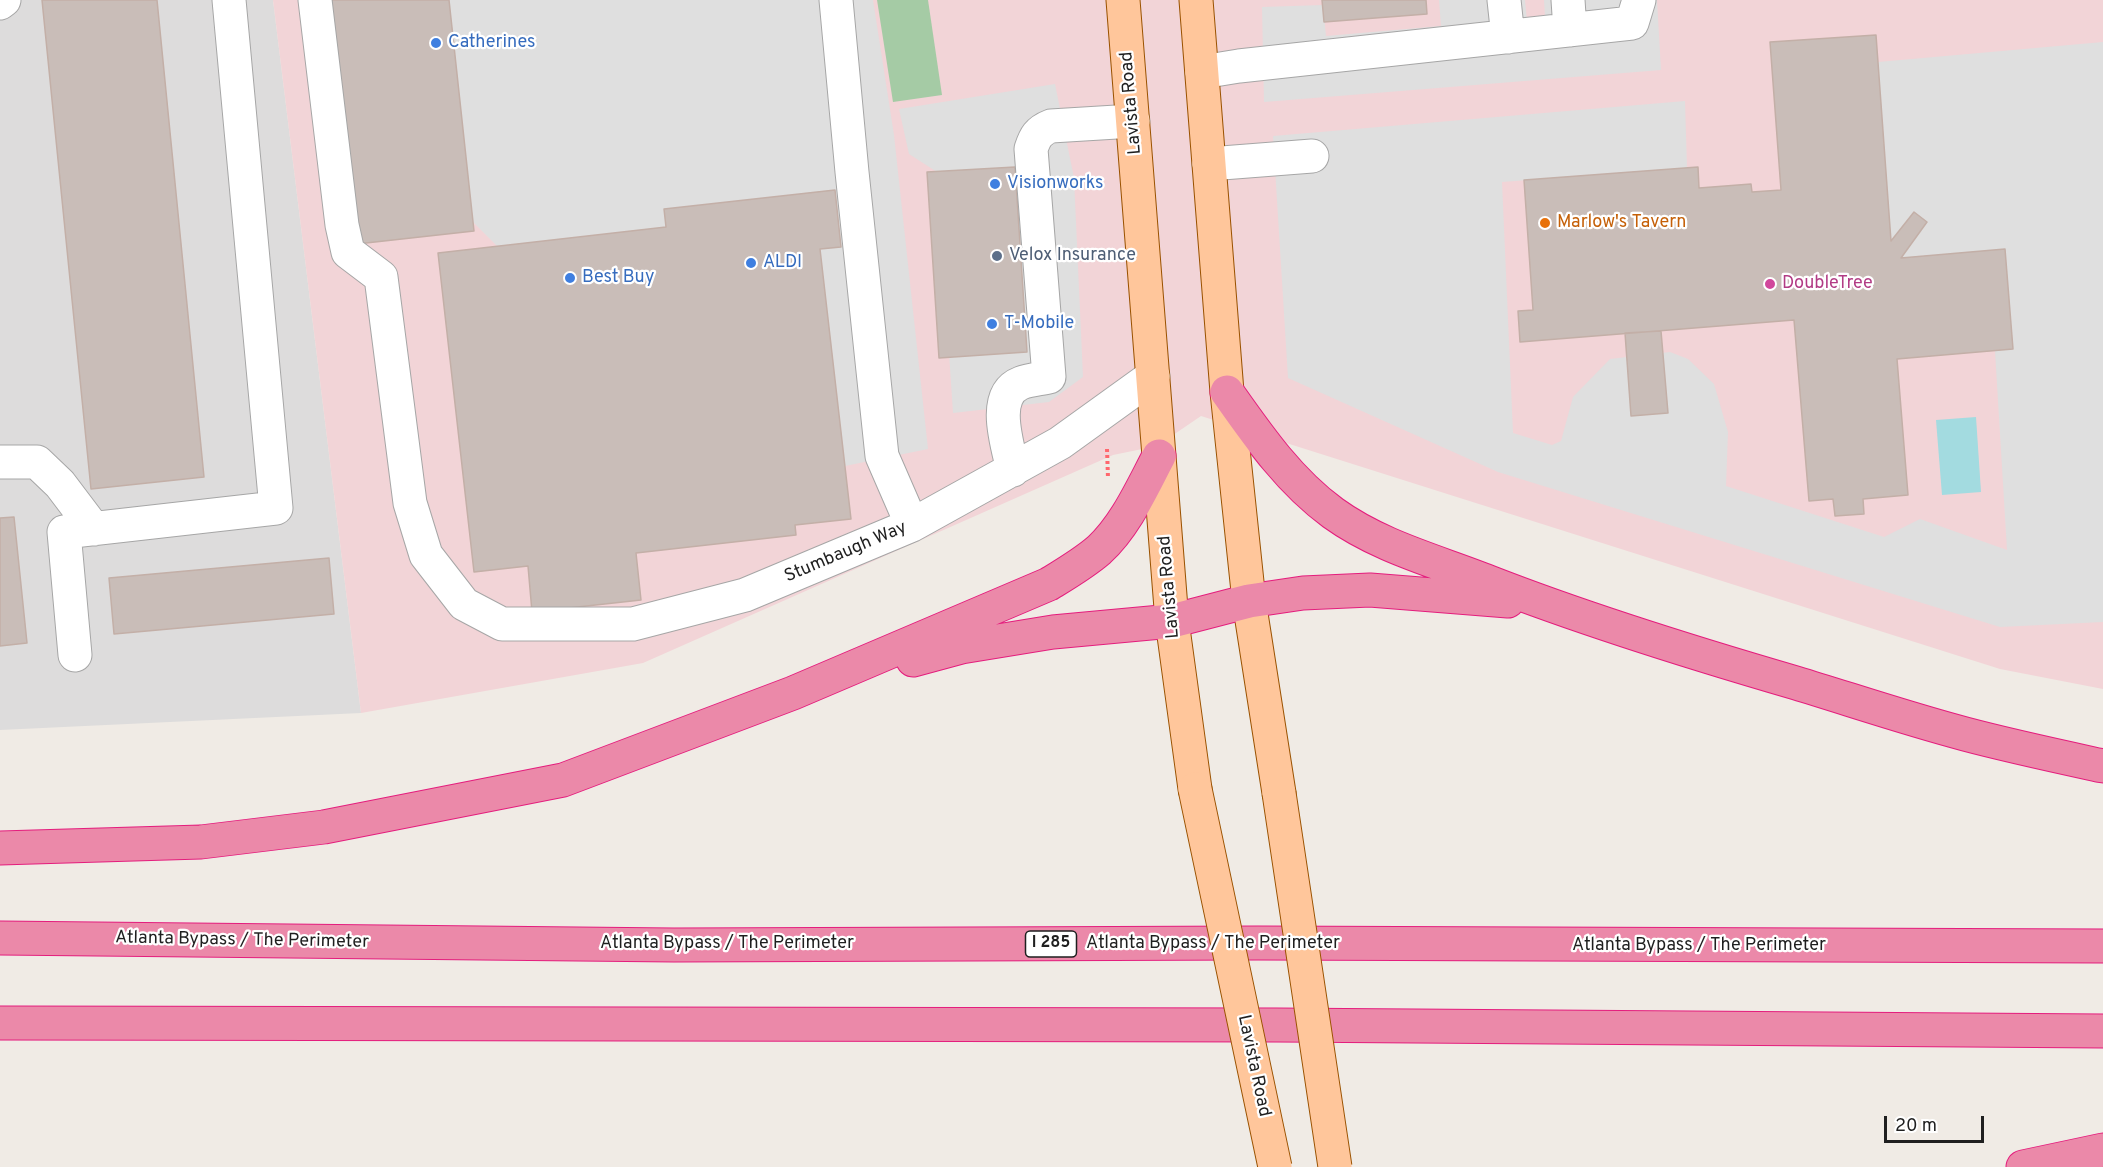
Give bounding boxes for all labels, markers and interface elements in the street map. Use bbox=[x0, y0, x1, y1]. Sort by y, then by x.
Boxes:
place label: Catherines bbox=[448, 32, 535, 54]
marker: Catherines bbox=[429, 36, 443, 50]
street label: Lavista Road bbox=[1117, 50, 1147, 156]
place label: Visionworks bbox=[1007, 173, 1103, 195]
marker: Visionworks bbox=[988, 177, 1002, 191]
place label: Marlow's Tavern bbox=[1557, 212, 1686, 234]
marker: Marlow's Tavern bbox=[1538, 216, 1552, 230]
place label: Velox Insurance bbox=[1009, 245, 1136, 267]
marker: Velox Insurance bbox=[990, 249, 1004, 263]
place label: ALDI bbox=[763, 252, 802, 274]
marker: ALDI bbox=[744, 256, 758, 270]
place label: Best Buy bbox=[582, 267, 654, 289]
marker: Best Buy bbox=[563, 271, 577, 285]
place label: DoubleTree bbox=[1782, 273, 1873, 295]
marker: DoubleTree bbox=[1763, 277, 1777, 291]
place label: T-Mobile bbox=[1004, 313, 1074, 335]
marker: T-Mobile bbox=[985, 317, 999, 331]
street label: Stumbaugh Way bbox=[782, 518, 910, 588]
street label: Lavista Road bbox=[1155, 534, 1185, 640]
street label: Atlanta Bypass / The Perimeter bbox=[115, 928, 369, 954]
road number: I 285 bbox=[1026, 931, 1076, 957]
street label: Atlanta Bypass / The Perimeter bbox=[600, 933, 854, 955]
street label: Atlanta Bypass / The Perimeter bbox=[1086, 933, 1340, 955]
street label: Atlanta Bypass / The Perimeter bbox=[1572, 935, 1826, 957]
street label: Lavista Road bbox=[1232, 1013, 1274, 1119]
scale bar bbox=[1887, 1104, 1988, 1142]
text: 20 m bbox=[1895, 1115, 1937, 1138]

